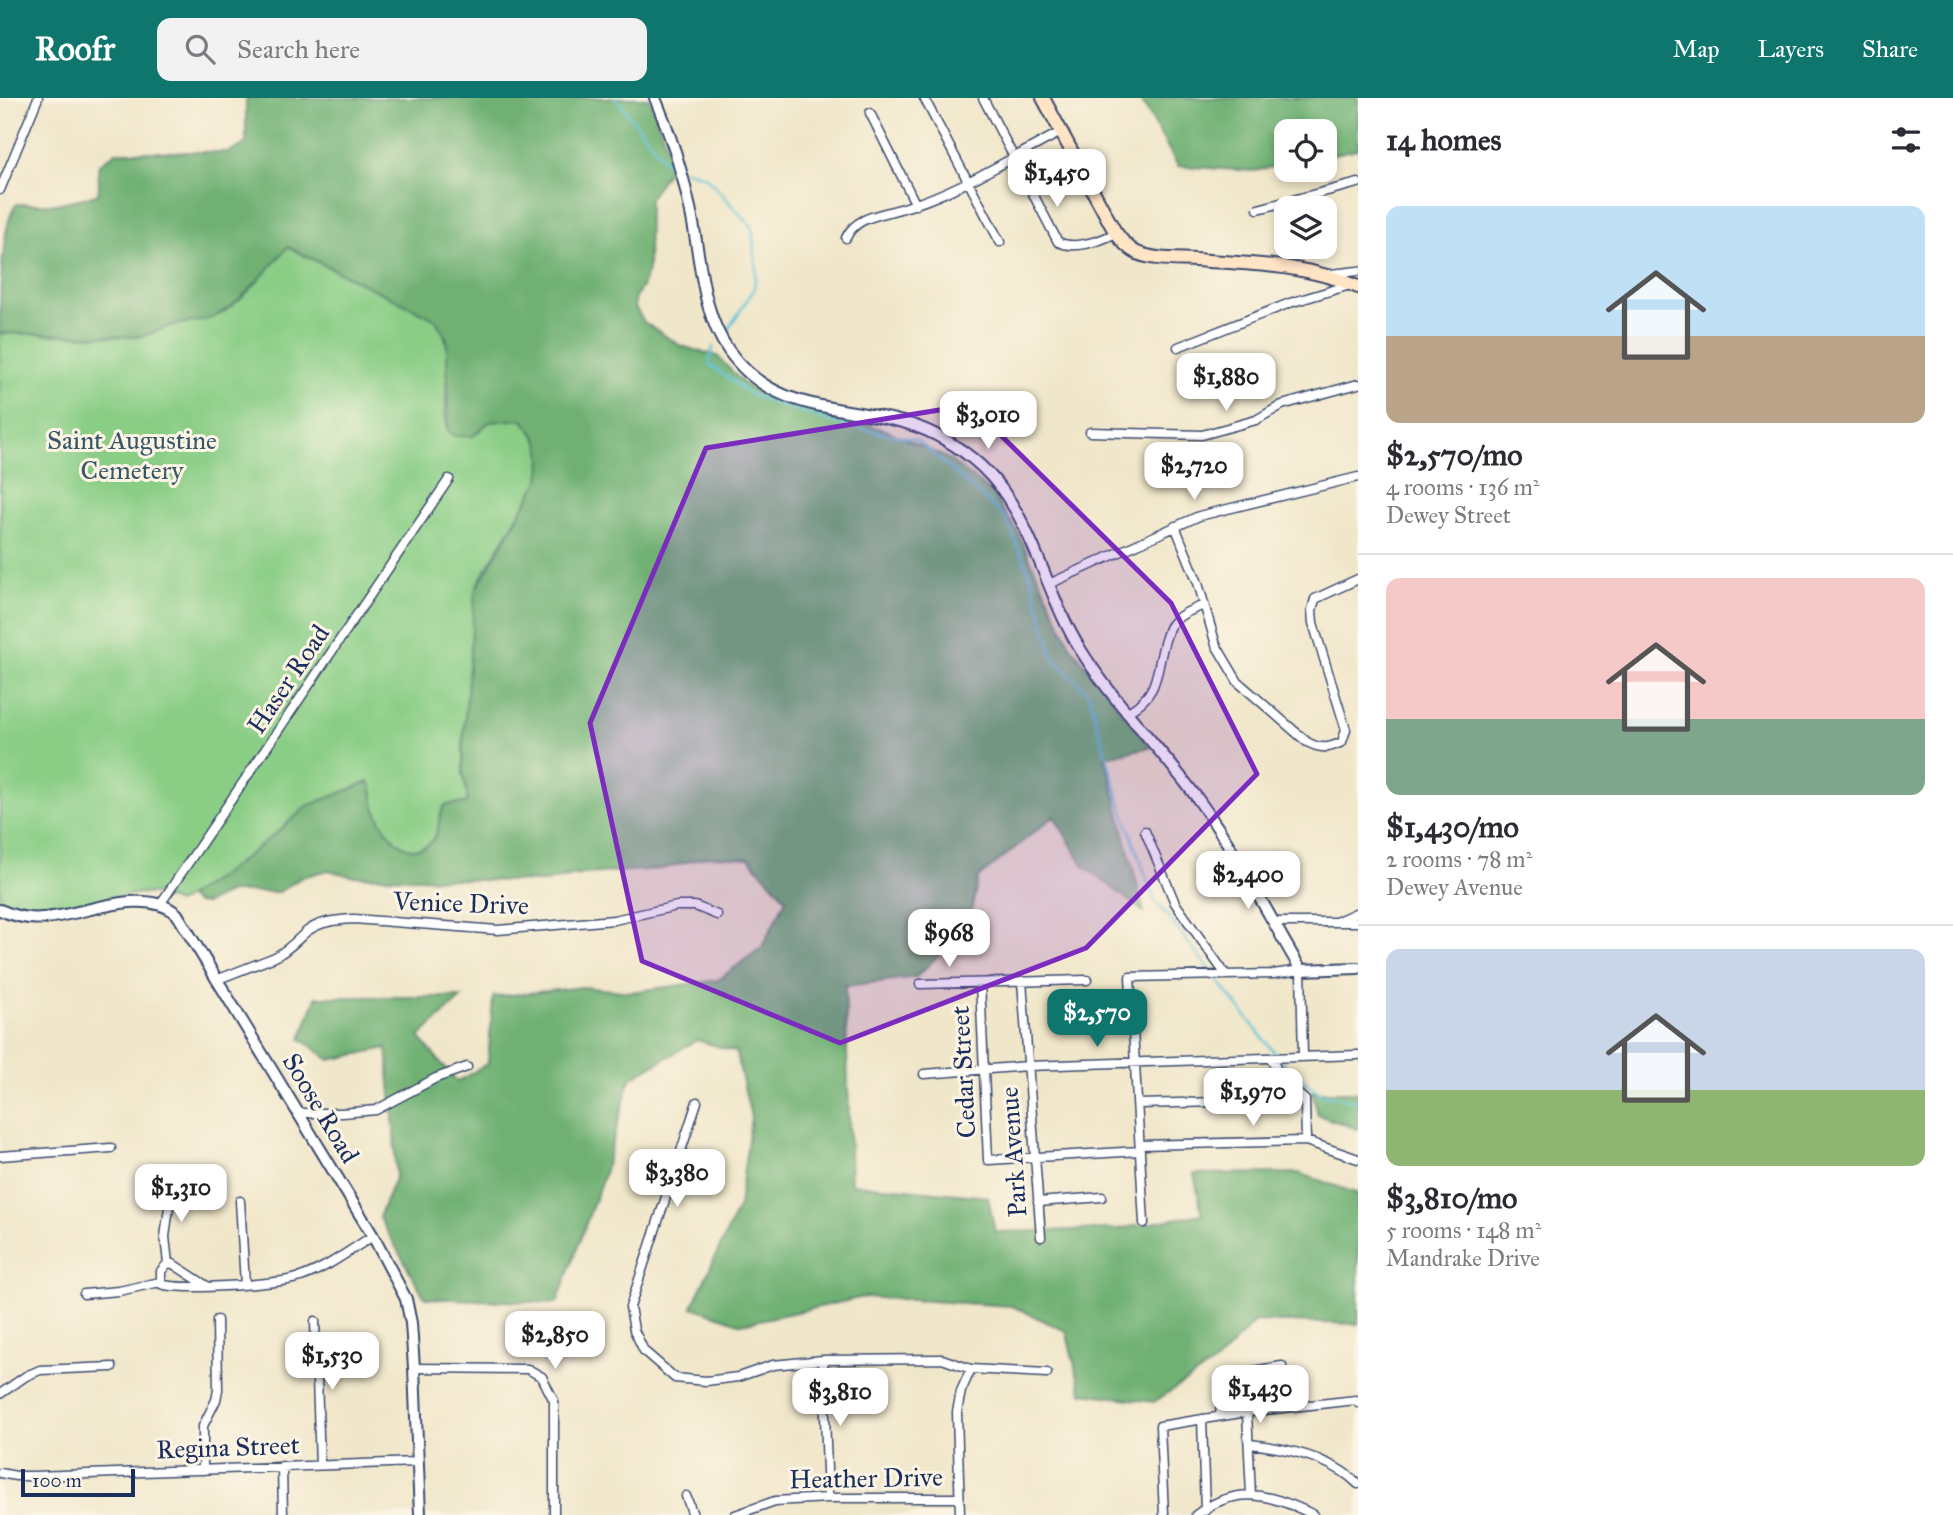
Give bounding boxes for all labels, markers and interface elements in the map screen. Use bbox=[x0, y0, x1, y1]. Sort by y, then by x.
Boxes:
search box bbox=[157, 18, 647, 81]
text: Roofr bbox=[35, 29, 115, 69]
icon: search bbox=[181, 30, 219, 68]
text: Search here bbox=[237, 33, 360, 65]
text: Map bbox=[1673, 34, 1720, 64]
text: Layers bbox=[1758, 34, 1824, 64]
text: Share bbox=[1862, 34, 1918, 64]
map controls bbox=[1274, 119, 1337, 259]
button: locate bbox=[1274, 119, 1337, 182]
icon: filters bbox=[1887, 121, 1925, 159]
text: 14 homes bbox=[1386, 122, 1501, 158]
pin: $1,450 bbox=[1000, 150, 1114, 209]
text: $1,450 bbox=[1024, 158, 1090, 186]
button: layers bbox=[1274, 196, 1337, 259]
icon: home bbox=[1593, 252, 1719, 378]
pin: $1,880 bbox=[1169, 354, 1283, 413]
text: $1,880 bbox=[1193, 362, 1259, 390]
pin: $3,010 bbox=[931, 392, 1045, 451]
text: $3,010 bbox=[956, 400, 1020, 428]
park label: Saint Augustine Cemetery bbox=[47, 424, 217, 486]
text: $2,570/mo bbox=[1386, 437, 1523, 473]
pin: $2,720 bbox=[1137, 442, 1251, 502]
text: $2,720 bbox=[1160, 451, 1228, 479]
text: 4 rooms · 136 m² bbox=[1386, 473, 1539, 501]
text: Dewey Street bbox=[1386, 501, 1511, 529]
street label: Haser Road bbox=[240, 618, 336, 740]
icon: home bbox=[1593, 624, 1719, 750]
text: $1,430/mo bbox=[1386, 809, 1519, 845]
text: 2 rooms · 78 m² bbox=[1386, 845, 1532, 873]
pin: $2,400 bbox=[1191, 852, 1305, 911]
text: $2,400 bbox=[1212, 860, 1284, 888]
text: Dewey Avenue bbox=[1386, 873, 1523, 901]
street label: Venice Drive bbox=[392, 885, 530, 921]
pin: $968 bbox=[908, 910, 990, 969]
text: $968 bbox=[924, 918, 974, 946]
pin: $2,570 bbox=[1040, 990, 1154, 1049]
icon: home bbox=[1593, 995, 1719, 1121]
text: $2,570 bbox=[1063, 998, 1131, 1026]
street label: Cedar Street bbox=[944, 1005, 982, 1139]
street label: Soose Road bbox=[276, 1047, 366, 1169]
pin: $1,970 bbox=[1196, 1068, 1310, 1128]
text: $1,970 bbox=[1220, 1077, 1286, 1105]
street label: Park Avenue bbox=[992, 1086, 1034, 1218]
pin: $3,380 bbox=[620, 1150, 734, 1209]
text: $3,380 bbox=[645, 1158, 709, 1186]
pin: $1,310 bbox=[124, 1164, 238, 1224]
text: $1,310 bbox=[151, 1173, 211, 1201]
text: $3,810/mo bbox=[1386, 1180, 1517, 1216]
text: 5 rooms · 148 m² bbox=[1386, 1216, 1541, 1244]
text: Mandrake Drive bbox=[1386, 1244, 1540, 1272]
pin: $2,850 bbox=[498, 1312, 612, 1371]
text: $2,850 bbox=[521, 1320, 589, 1348]
pin: $1,530 bbox=[275, 1332, 389, 1392]
text: $1,530 bbox=[301, 1341, 363, 1369]
pin: $1,430 bbox=[1203, 1366, 1317, 1425]
pin: $3,810 bbox=[783, 1368, 897, 1428]
text: $1,430 bbox=[1228, 1374, 1292, 1402]
text: $3,810 bbox=[808, 1377, 872, 1405]
street label: Regina Street bbox=[156, 1429, 300, 1465]
street label: Heather Drive bbox=[789, 1461, 943, 1495]
scale bar bbox=[21, 1466, 135, 1498]
text: 100 m bbox=[32, 1469, 82, 1492]

